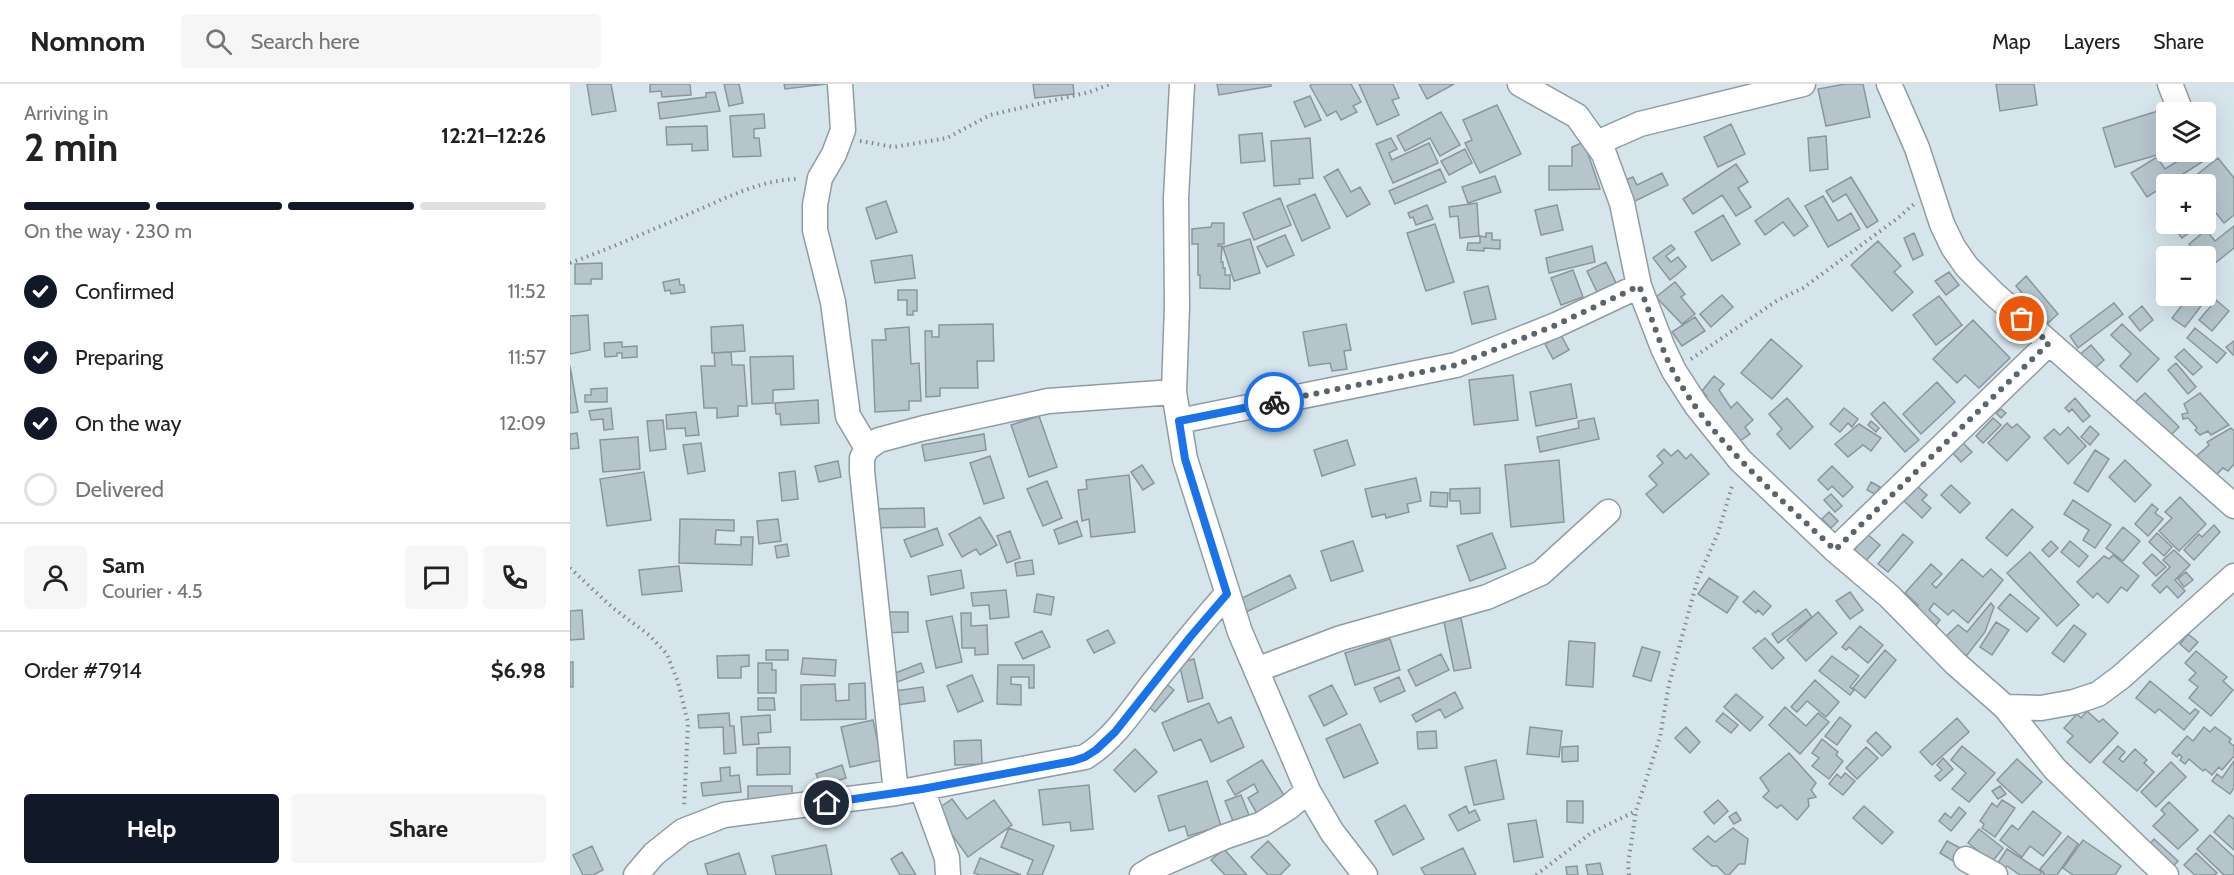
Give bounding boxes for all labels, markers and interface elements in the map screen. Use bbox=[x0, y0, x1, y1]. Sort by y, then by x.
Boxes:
search box bbox=[181, 14, 601, 68]
text: Nomnom bbox=[30, 24, 145, 58]
icon: search bbox=[202, 25, 235, 58]
text: Search here bbox=[250, 28, 360, 55]
text: Map bbox=[1992, 29, 2031, 54]
text: Layers bbox=[2064, 29, 2120, 54]
text: Share bbox=[2153, 29, 2204, 54]
text: Arriving in bbox=[24, 101, 108, 125]
map controls bbox=[2156, 102, 2216, 306]
button: layers bbox=[2156, 102, 2216, 162]
text: 12:21–12:26 bbox=[441, 122, 546, 149]
text: 2 min bbox=[24, 123, 118, 171]
button: + bbox=[2156, 174, 2216, 234]
text: On the way · 230 m bbox=[24, 219, 192, 243]
button: − bbox=[2156, 246, 2216, 306]
icon: check bbox=[24, 275, 57, 308]
text: Confirmed bbox=[75, 278, 174, 305]
text: 11:52 bbox=[508, 279, 546, 303]
pin bbox=[1996, 293, 2047, 344]
icon: bag bbox=[2005, 302, 2038, 335]
icon: check bbox=[24, 341, 57, 374]
text: Preparing bbox=[75, 344, 163, 371]
text: 11:57 bbox=[508, 345, 546, 369]
courier bbox=[1244, 372, 1304, 432]
icon: bike bbox=[1258, 386, 1291, 419]
icon: check bbox=[24, 407, 57, 440]
text: On the way bbox=[75, 410, 182, 437]
text: 12:09 bbox=[500, 411, 546, 435]
text: Delivered bbox=[75, 476, 164, 503]
button: person bbox=[24, 546, 87, 609]
button: chat bbox=[405, 546, 468, 609]
button: phone bbox=[483, 546, 546, 609]
text: Sam bbox=[102, 552, 145, 579]
text: Courier · 4.5 bbox=[102, 579, 203, 603]
text: Order #7914 bbox=[24, 657, 142, 684]
text: $6.98 bbox=[491, 657, 546, 684]
pin bbox=[801, 777, 852, 828]
icon: home bbox=[810, 786, 843, 819]
button: Help bbox=[24, 794, 279, 863]
button: Share bbox=[291, 794, 546, 863]

